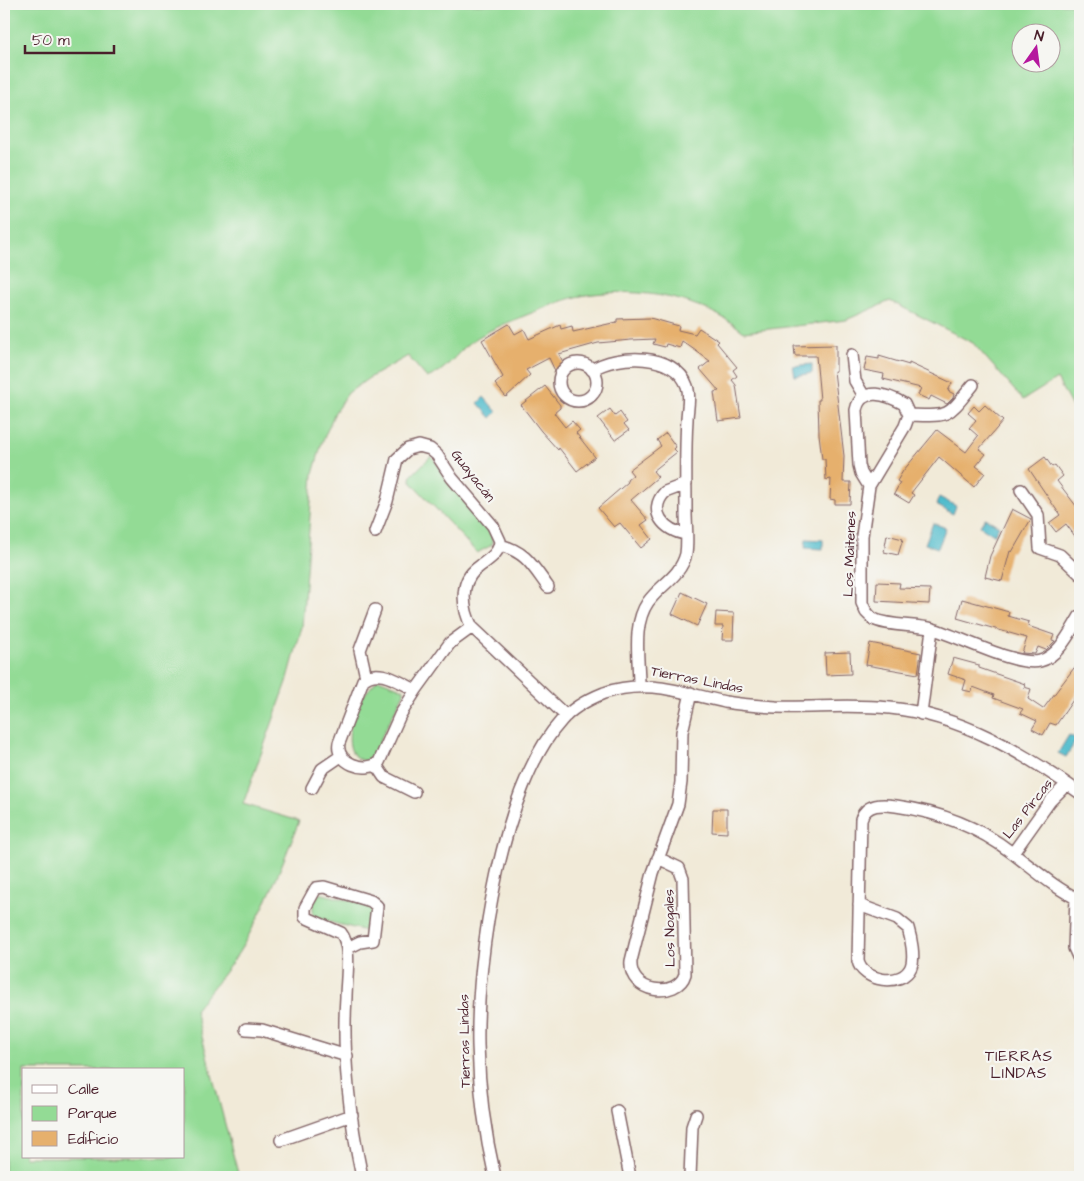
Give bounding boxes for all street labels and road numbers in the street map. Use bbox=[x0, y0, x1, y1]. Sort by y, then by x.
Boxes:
street label: Guayacán bbox=[446, 446, 500, 506]
street label: Los Maitenes bbox=[839, 511, 861, 597]
street label: Tierras Lindas bbox=[649, 661, 745, 699]
street label: Las Pircas bbox=[998, 775, 1058, 843]
street label: Los Nogales bbox=[659, 889, 681, 967]
street label: Tierras Lindas bbox=[454, 994, 476, 1088]

